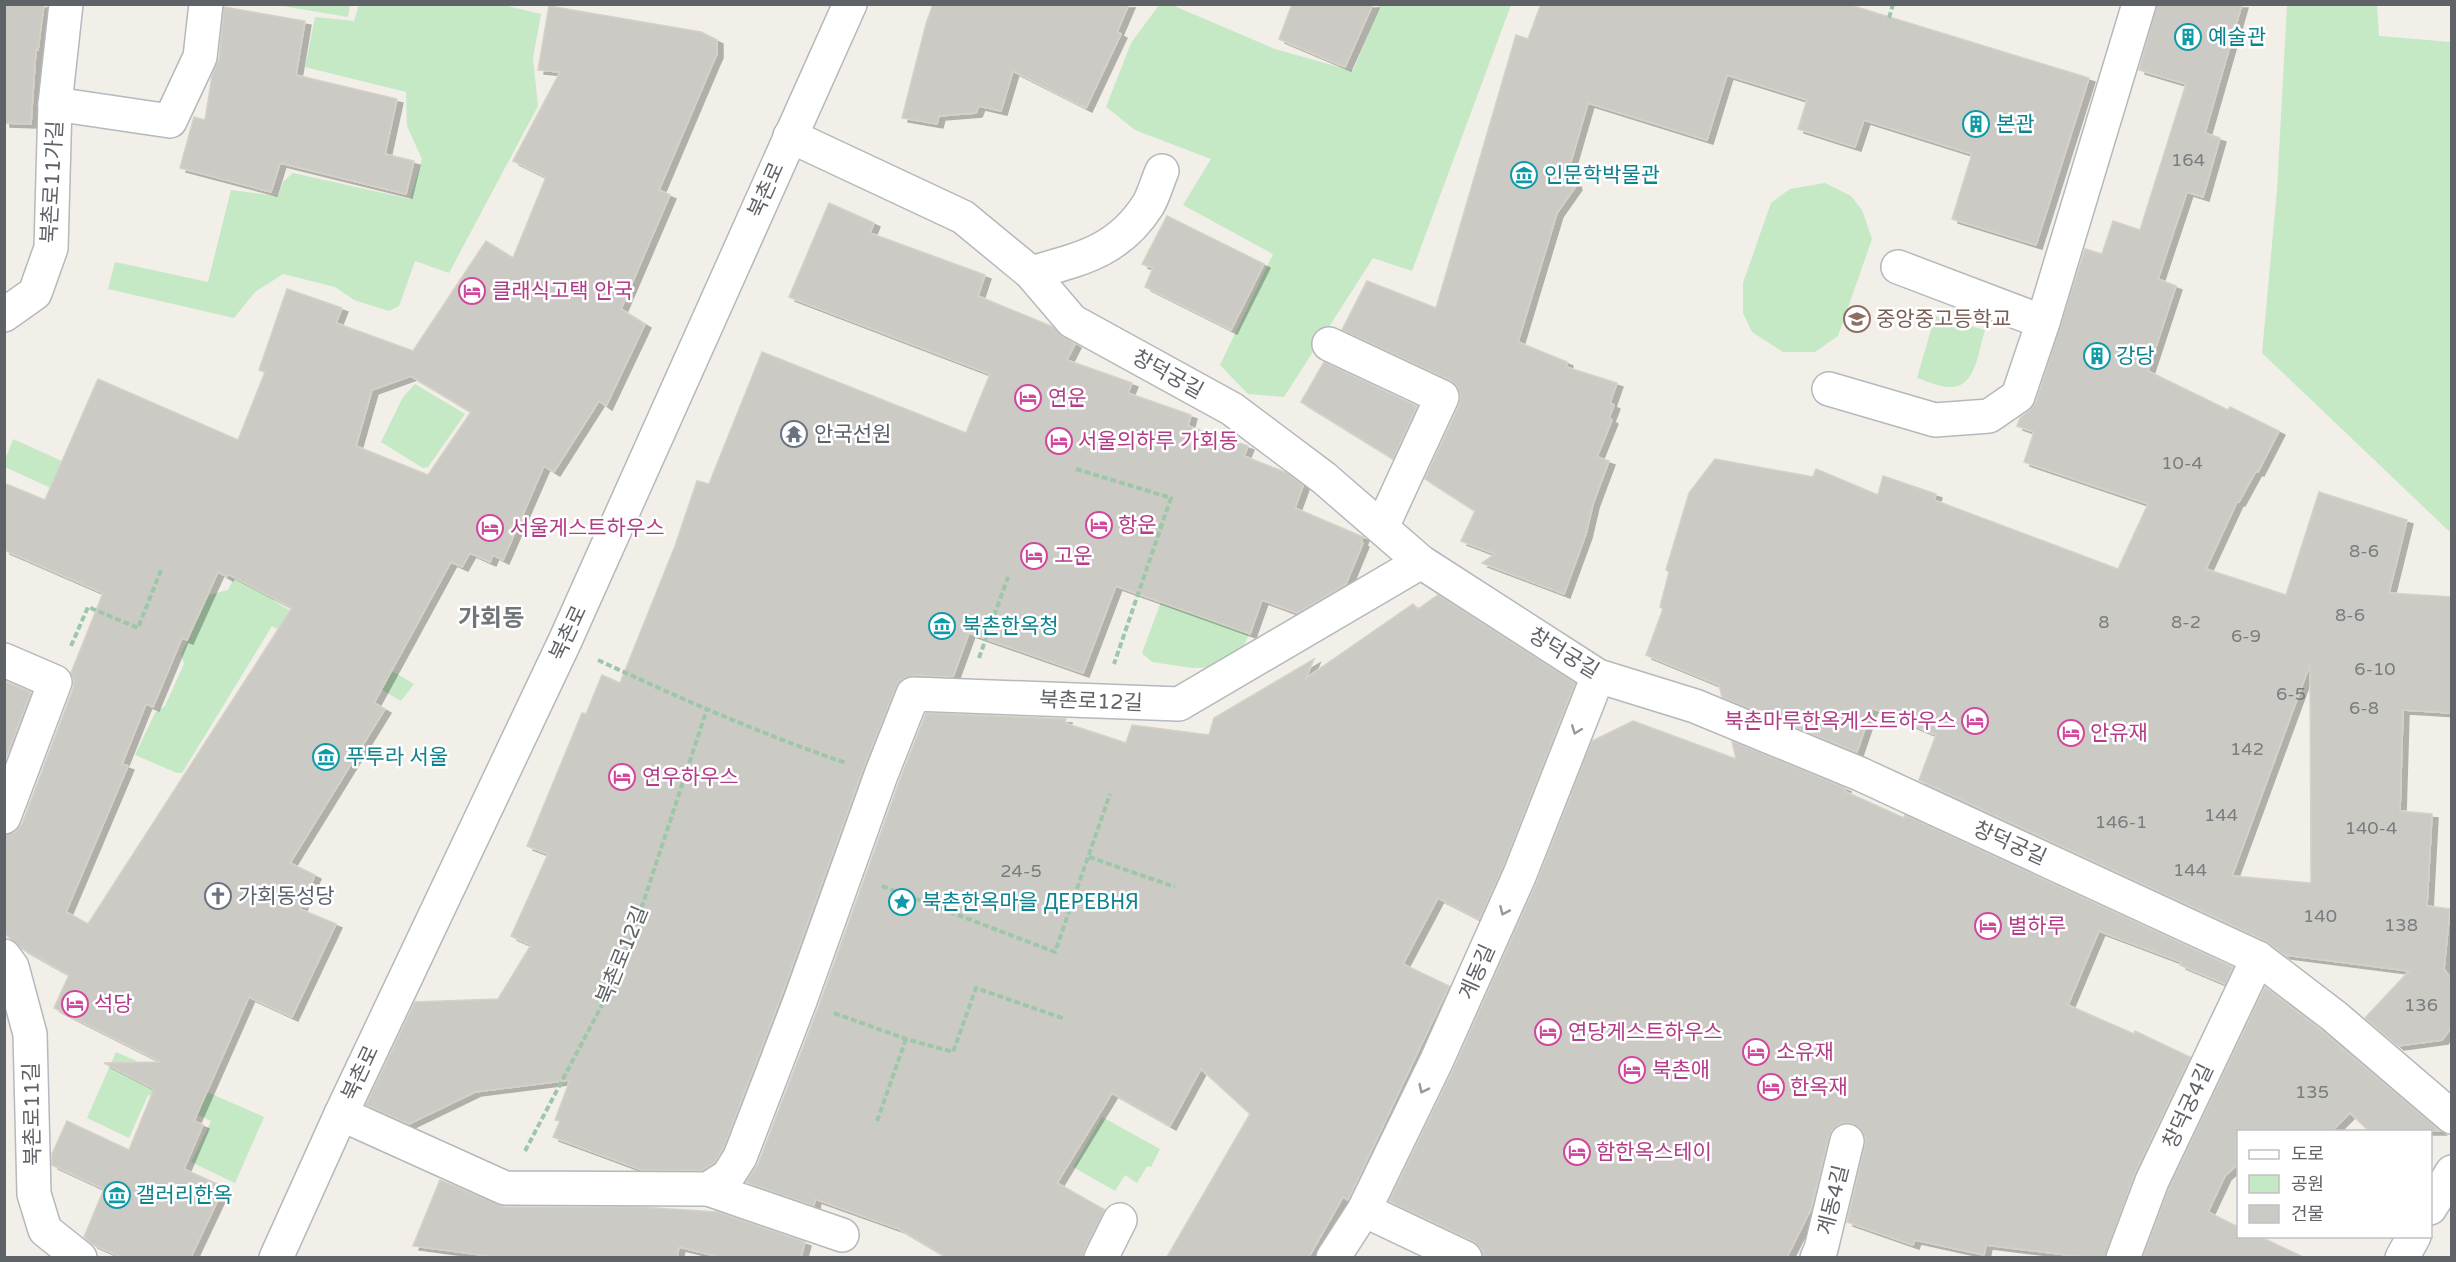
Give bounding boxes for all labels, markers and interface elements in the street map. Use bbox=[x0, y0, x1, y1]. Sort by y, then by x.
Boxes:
building icon: 예술관 bbox=[2173, 22, 2203, 52]
place label: 예술관 bbox=[2208, 25, 2266, 50]
building icon: 본관 bbox=[1961, 109, 1991, 139]
place label: 본관 bbox=[1996, 112, 2035, 137]
street label: 북촌로11가길 bbox=[37, 120, 68, 244]
house number: 164 bbox=[2171, 149, 2205, 171]
street label: 북촌로 bbox=[743, 159, 790, 222]
museum icon: 인문학박물관 bbox=[1509, 160, 1539, 190]
place label: 인문학박물관 bbox=[1544, 163, 1660, 188]
hotel icon: 클래식고택 안국 bbox=[457, 276, 487, 306]
place label: 클래식고택 안국 bbox=[492, 279, 633, 304]
school or university icon: 중앙중고등학교 bbox=[1842, 304, 1872, 334]
place label: 중앙중고등학교 bbox=[1876, 307, 2011, 332]
building icon: 강당 bbox=[2082, 341, 2112, 371]
place label: 강당 bbox=[2116, 344, 2155, 369]
street label: 창덕궁길 bbox=[1128, 345, 1208, 404]
hotel icon: 연운 bbox=[1013, 383, 1043, 413]
place label: 연운 bbox=[1048, 386, 1087, 411]
temple icon: 안국선원 bbox=[779, 419, 809, 449]
place label: 안국선원 bbox=[814, 422, 891, 447]
hotel icon: 서울의하루 가회동 bbox=[1044, 426, 1074, 456]
place label: 서울의하루 가회동 bbox=[1078, 429, 1238, 454]
house number: 10-4 bbox=[2161, 452, 2203, 474]
hotel icon: 항운 bbox=[1084, 510, 1114, 540]
hotel icon: 서울게스트하우스 bbox=[475, 513, 505, 543]
place label: 항운 bbox=[1118, 513, 1157, 538]
place label: 서울게스트하우스 bbox=[510, 516, 665, 541]
house number: 8-6 bbox=[2349, 540, 2379, 562]
hotel icon: 고운 bbox=[1019, 541, 1049, 571]
place label: 고운 bbox=[1054, 544, 1093, 569]
street label: 북촌로 bbox=[545, 602, 592, 665]
district label: 가회동 bbox=[458, 604, 524, 633]
house number: 8-6 bbox=[2335, 604, 2365, 626]
museum icon: 북촌한옥청 bbox=[927, 611, 957, 641]
house number: 8 bbox=[2098, 611, 2110, 633]
house number: 8-2 bbox=[2171, 611, 2201, 633]
place label: 북촌한옥청 bbox=[962, 614, 1059, 639]
street label: 창덕궁길 bbox=[1524, 623, 1603, 684]
house number: 6-9 bbox=[2231, 625, 2261, 647]
house number: 6-10 bbox=[2354, 658, 2396, 680]
house number: 6-5 bbox=[2276, 683, 2306, 705]
street label: 북촌로12길 bbox=[1039, 687, 1143, 716]
house number: 6-8 bbox=[2349, 697, 2379, 719]
hotel icon: 북촌마루한옥게스트하우스 bbox=[1960, 706, 1990, 736]
place label: 북촌마루한옥게스트하우스 bbox=[1724, 709, 1956, 734]
hotel icon: 안유재 bbox=[2056, 718, 2086, 748]
place label: 안유재 bbox=[2090, 721, 2148, 746]
one-way arrow bbox=[1571, 725, 1584, 735]
house number: 142 bbox=[2230, 738, 2264, 760]
museum icon: 푸투라 서울 bbox=[311, 742, 341, 772]
place label: 푸투라 서울 bbox=[346, 745, 448, 770]
hotel icon: 연우하우스 bbox=[607, 762, 637, 792]
place label: 연우하우스 bbox=[642, 765, 739, 790]
house number: 144 bbox=[2204, 804, 2238, 826]
house number: 146-1 bbox=[2095, 811, 2147, 833]
street label: 창덕궁길 bbox=[1969, 816, 2050, 871]
house number: 140-4 bbox=[2345, 817, 2397, 839]
house number: 144 bbox=[2173, 859, 2207, 881]
house number: 24-5 bbox=[1000, 860, 1042, 882]
church icon: 가회동성당 bbox=[203, 881, 233, 911]
place label: 가회동성당 bbox=[238, 884, 335, 909]
place icon: 북촌한옥마을 ДЕРЕВНЯ bbox=[887, 887, 917, 917]
place label: 북촌한옥마을 ДЕРЕВНЯ bbox=[922, 890, 1139, 915]
street label: 북촌로12길 bbox=[591, 902, 653, 1008]
one-way arrow bbox=[1499, 905, 1511, 916]
house number: 140 bbox=[2303, 905, 2337, 927]
hotel icon: 별하루 bbox=[1973, 911, 2003, 941]
place label: 별하루 bbox=[2008, 914, 2066, 939]
house number: 138 bbox=[2384, 914, 2418, 936]
street label: 계동길 bbox=[1454, 941, 1501, 1004]
hotel icon: 석당 bbox=[60, 989, 90, 1019]
place label: 석당 bbox=[94, 992, 133, 1017]
house number: 136 bbox=[2404, 994, 2438, 1016]
hotel icon: 연당게스트하우스 bbox=[1533, 1017, 1563, 1047]
place label: 연당게스트하우스 bbox=[1568, 1020, 1723, 1045]
hotel icon: 소유재 bbox=[1741, 1037, 1771, 1067]
place label: 소유재 bbox=[1776, 1040, 1834, 1065]
street label: 북촌로 bbox=[337, 1042, 384, 1105]
hotel icon: 북촌애 bbox=[1617, 1055, 1647, 1085]
place label: 북촌애 bbox=[1652, 1058, 1710, 1083]
street label: 창덕궁4길 bbox=[2158, 1060, 2219, 1152]
street label: 북촌로11길 bbox=[19, 1062, 46, 1166]
hotel icon: 한옥재 bbox=[1756, 1072, 1786, 1102]
place label: 한옥재 bbox=[1790, 1075, 1848, 1100]
house number: 135 bbox=[2295, 1081, 2329, 1103]
one-way arrow bbox=[1419, 1082, 1431, 1093]
legend bbox=[2237, 1130, 2432, 1238]
hotel icon: 함한옥스테이 bbox=[1562, 1137, 1592, 1167]
place label: 함한옥스테이 bbox=[1596, 1140, 1712, 1165]
text: 도로 bbox=[2291, 1143, 2324, 1165]
street label: 계동4길 bbox=[1813, 1163, 1854, 1238]
text: 공원 bbox=[2291, 1173, 2324, 1195]
museum icon: 갤러리한옥 bbox=[102, 1180, 132, 1210]
place label: 갤러리한옥 bbox=[136, 1183, 233, 1208]
text: 건물 bbox=[2291, 1203, 2324, 1225]

